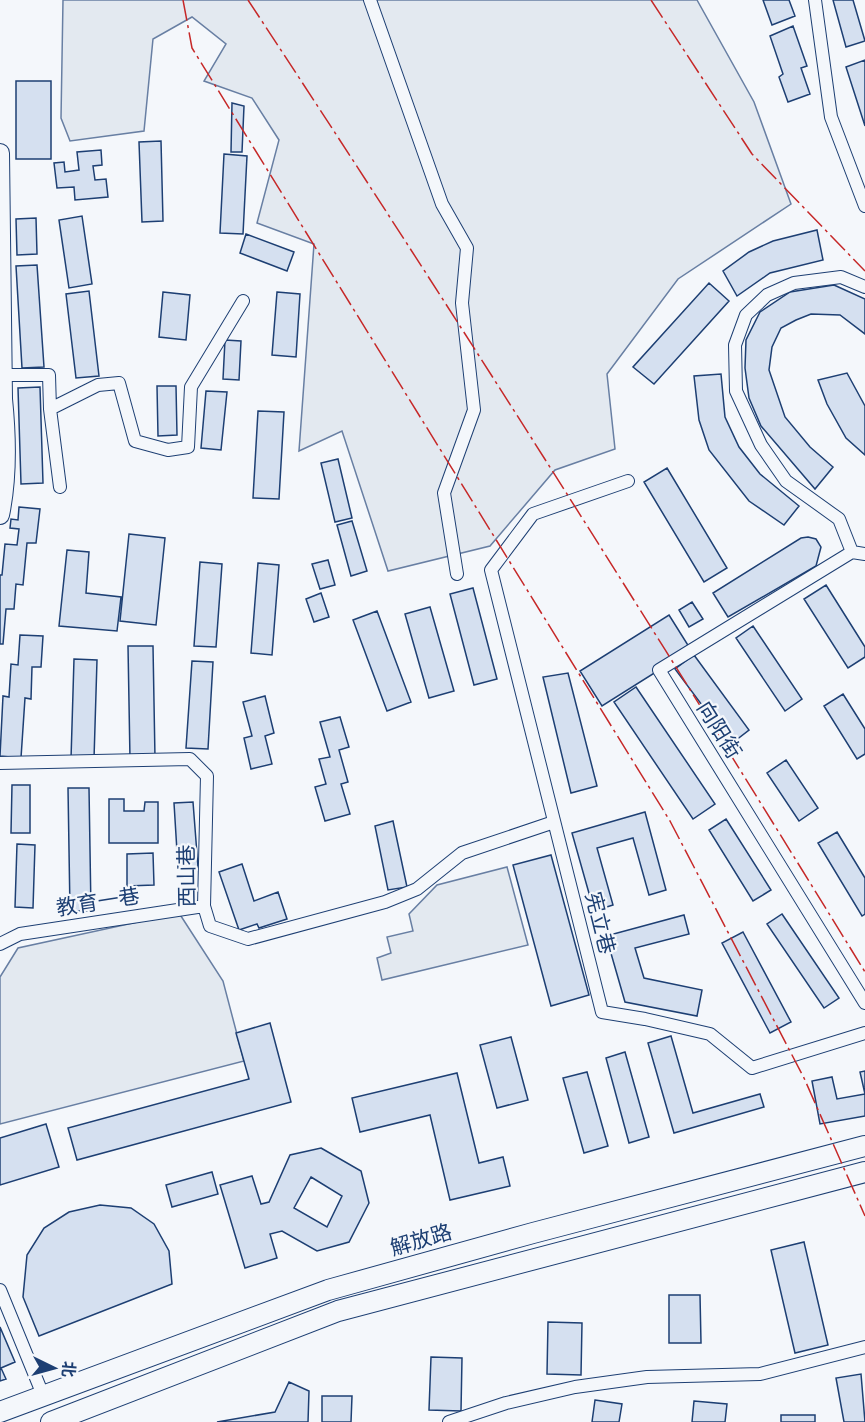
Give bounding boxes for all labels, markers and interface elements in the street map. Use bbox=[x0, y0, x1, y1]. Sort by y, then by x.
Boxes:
street label: 向阳街 bbox=[692, 697, 746, 763]
street label: 西山巷 bbox=[174, 844, 200, 908]
street label: 教育一巷 bbox=[55, 884, 141, 920]
street label: 宪立巷 bbox=[581, 890, 619, 956]
street label: 解放路 bbox=[387, 1220, 455, 1260]
north arrow bbox=[24, 1338, 84, 1398]
text: 北 bbox=[58, 1360, 79, 1378]

